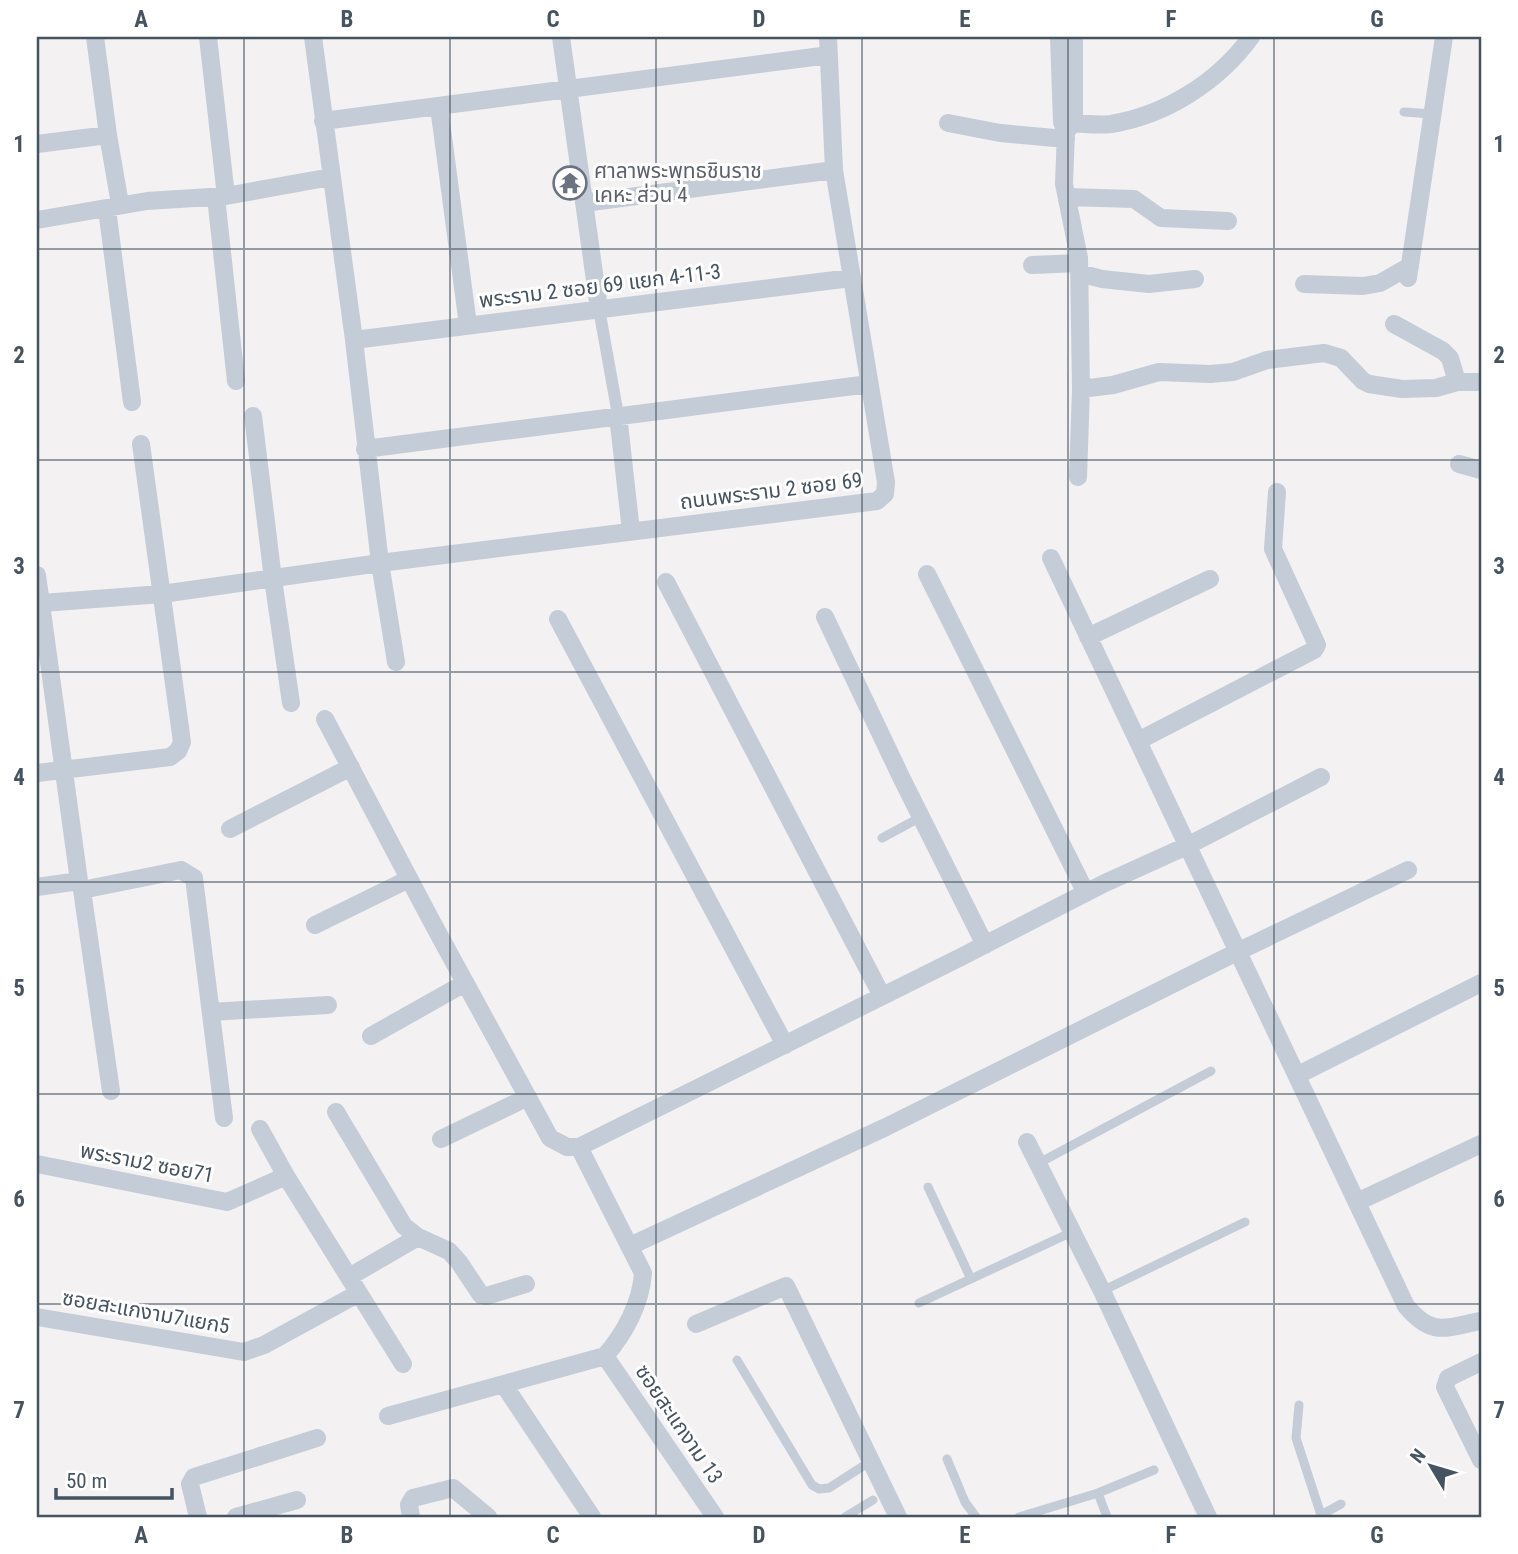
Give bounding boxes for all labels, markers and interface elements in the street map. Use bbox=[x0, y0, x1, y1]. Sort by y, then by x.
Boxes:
text: A bbox=[134, 6, 148, 33]
text: B bbox=[341, 6, 353, 33]
text: C bbox=[546, 6, 560, 33]
text: D bbox=[753, 6, 766, 33]
text: E bbox=[959, 6, 971, 33]
text: F bbox=[1166, 6, 1177, 33]
text: G bbox=[1370, 6, 1384, 33]
text: 1 bbox=[13, 131, 25, 158]
text: 1 bbox=[1493, 131, 1505, 158]
place label: ศาลาพระพุทธชินราช เคหะ ส่วน 4 bbox=[594, 159, 762, 207]
temple icon: ศาลาพระพุทธชินราช เคหะ ส่วน 4 bbox=[551, 164, 589, 202]
street label: พระราม 2 ซอย 69 แยก 4-11-3 bbox=[478, 259, 722, 313]
text: 2 bbox=[13, 342, 25, 369]
text: 2 bbox=[1493, 342, 1505, 369]
street label: ถนนพระราม 2 ซอย 69 bbox=[678, 468, 864, 514]
text: 3 bbox=[13, 553, 25, 580]
text: 3 bbox=[1493, 553, 1505, 580]
text: 4 bbox=[13, 764, 25, 791]
text: 4 bbox=[1493, 764, 1505, 791]
text: 5 bbox=[13, 975, 25, 1002]
text: 5 bbox=[1493, 975, 1505, 1002]
street label: พระราม2 ซอย71 bbox=[78, 1138, 216, 1188]
text: 6 bbox=[13, 1186, 25, 1213]
text: 6 bbox=[1493, 1186, 1505, 1213]
street label: ซอยสะแกงาม7แยก5 bbox=[60, 1285, 232, 1339]
street label: ซอยสะแกงาม 13 bbox=[630, 1360, 728, 1488]
text: 7 bbox=[13, 1397, 25, 1424]
text: 7 bbox=[1493, 1397, 1505, 1424]
north arrow bbox=[1396, 1432, 1466, 1502]
text: N bbox=[1405, 1444, 1431, 1468]
scale bar bbox=[56, 1456, 172, 1500]
text: 50 m bbox=[66, 1469, 107, 1493]
text: A bbox=[134, 1522, 148, 1549]
text: B bbox=[341, 1522, 353, 1549]
text: C bbox=[546, 1522, 560, 1549]
text: D bbox=[753, 1522, 766, 1549]
text: E bbox=[959, 1522, 971, 1549]
text: F bbox=[1166, 1522, 1177, 1549]
text: G bbox=[1370, 1522, 1384, 1549]

